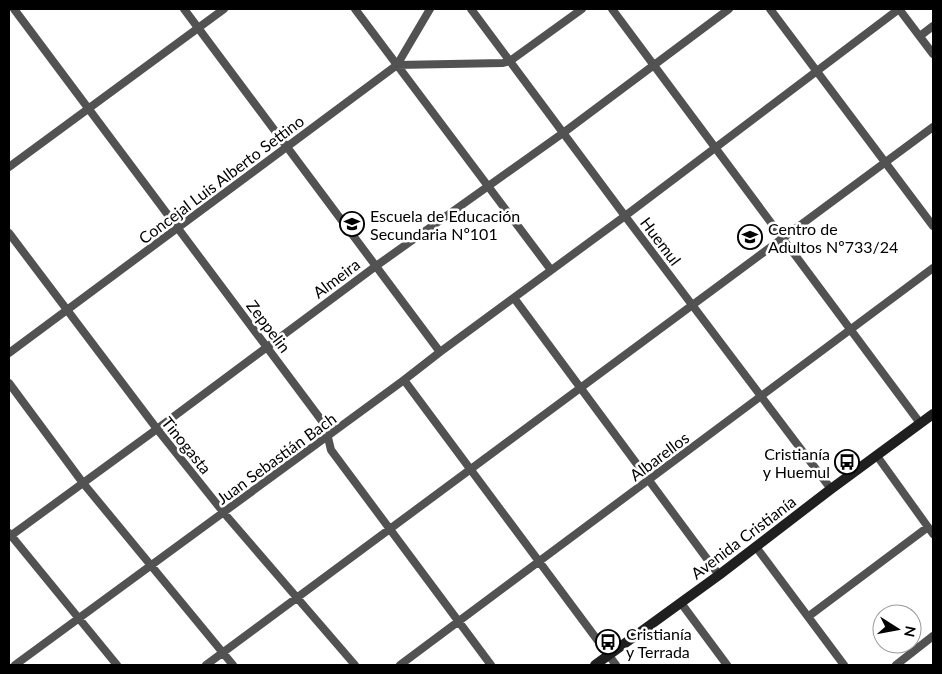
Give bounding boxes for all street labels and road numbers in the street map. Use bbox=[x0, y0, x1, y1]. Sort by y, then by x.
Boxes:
street label: Concejal Luis Alberto Settino bbox=[135, 111, 307, 247]
street label: Huemul bbox=[637, 213, 685, 269]
street label: Almeira bbox=[309, 254, 363, 302]
street label: Zeppelin bbox=[243, 296, 295, 356]
street label: Juan Sebastián Bach bbox=[213, 408, 339, 508]
street label: Tinogasta bbox=[158, 413, 216, 477]
street label: Albarellos bbox=[626, 428, 692, 484]
street label: Avenida Cristianía bbox=[687, 491, 799, 583]

